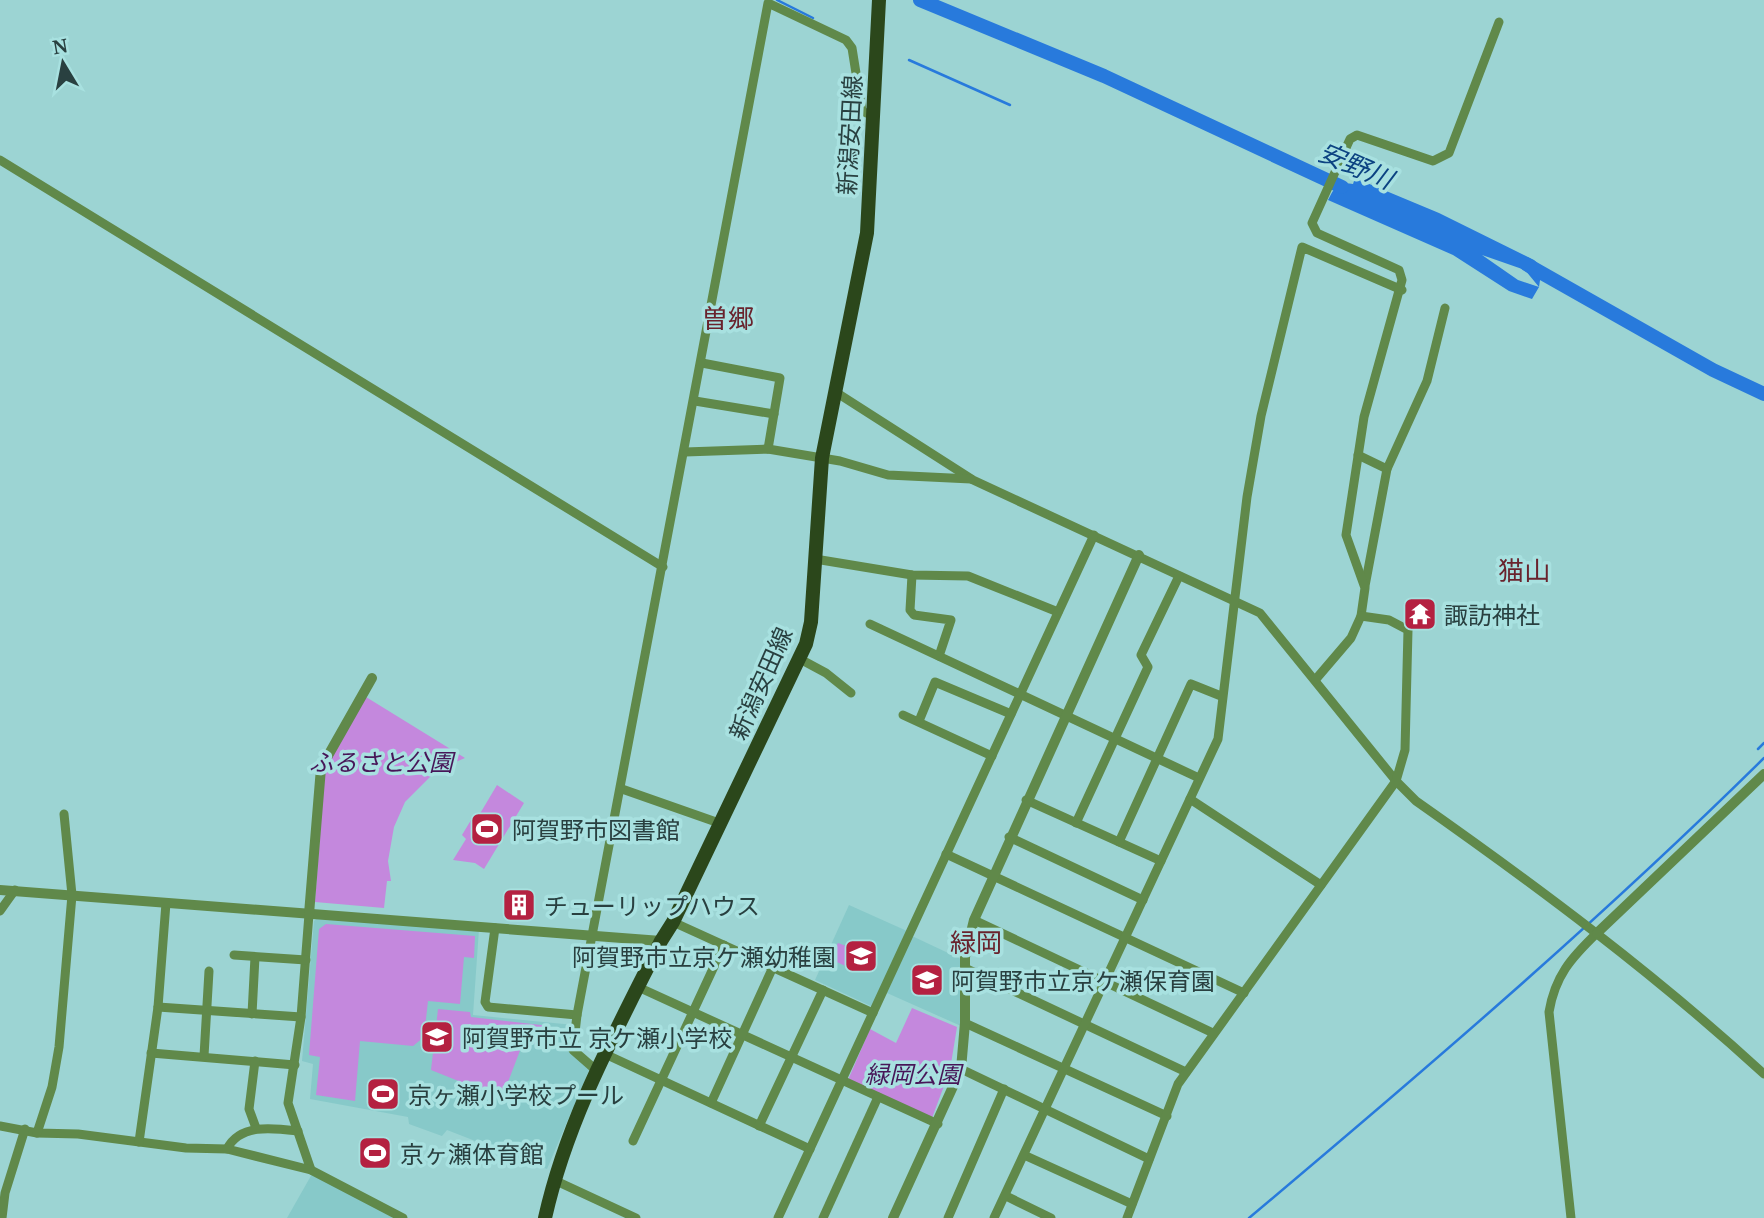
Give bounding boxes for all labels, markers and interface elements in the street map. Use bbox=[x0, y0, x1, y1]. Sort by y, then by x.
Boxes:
north arrow bbox=[28, 28, 98, 98]
text: N bbox=[50, 32, 70, 60]
street label: 新潟安田線 bbox=[829, 74, 869, 196]
water label: 安野川 bbox=[1313, 133, 1402, 198]
district label: 曽郷 bbox=[702, 300, 754, 336]
district label: 猫山 bbox=[1498, 552, 1550, 588]
temple icon: 諏訪神社 bbox=[1401, 595, 1439, 633]
place label: 諏訪神社 bbox=[1444, 598, 1540, 631]
street label: 新潟安田線 bbox=[721, 621, 799, 745]
park label: ふるさと公園 bbox=[309, 745, 456, 778]
sports icon: 阿賀野市図書館 bbox=[468, 810, 506, 848]
place label: 阿賀野市図書館 bbox=[512, 813, 680, 846]
building icon: チューリップハウス bbox=[500, 886, 538, 924]
place label: チューリップハウス bbox=[544, 889, 760, 922]
district label: 緑岡 bbox=[950, 924, 1002, 960]
school or university icon: 阿賀野市立京ケ瀬幼稚園 bbox=[842, 937, 880, 975]
place label: 阿賀野市立京ケ瀬幼稚園 bbox=[572, 940, 836, 973]
school or university icon: 阿賀野市立京ケ瀬保育園 bbox=[908, 961, 946, 999]
place label: 阿賀野市立京ケ瀬保育園 bbox=[951, 964, 1215, 997]
school or university icon: 阿賀野市立 京ケ瀬小学校 bbox=[418, 1018, 456, 1056]
place label: 阿賀野市立 京ケ瀬小学校 bbox=[462, 1021, 732, 1054]
park label: 緑岡公園 bbox=[865, 1057, 964, 1090]
sports icon: 京ヶ瀬小学校プール bbox=[364, 1075, 402, 1113]
place label: 京ヶ瀬小学校プール bbox=[408, 1078, 624, 1111]
sports icon: 京ヶ瀬体育館 bbox=[356, 1134, 394, 1172]
place label: 京ヶ瀬体育館 bbox=[400, 1137, 544, 1170]

